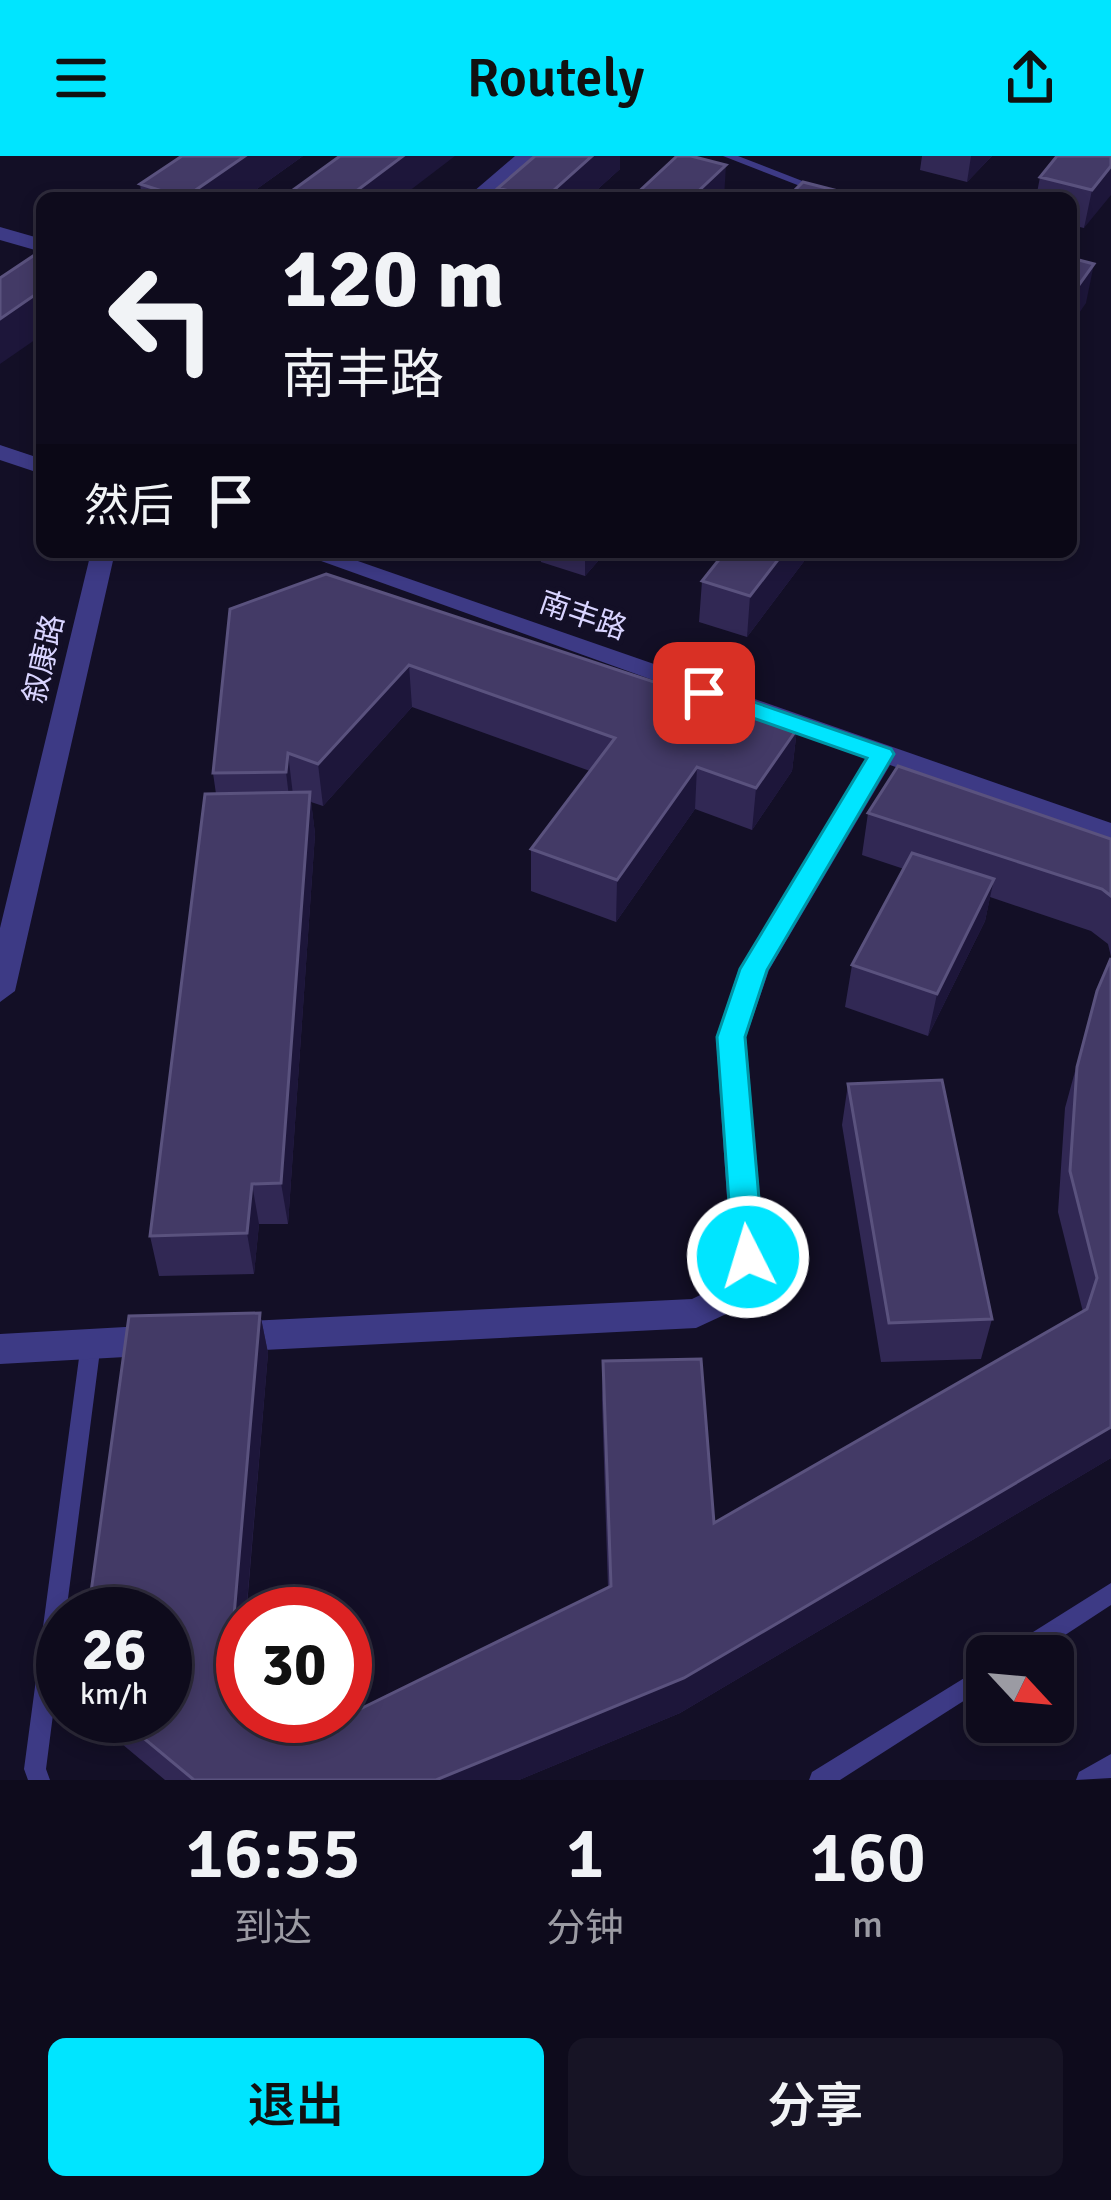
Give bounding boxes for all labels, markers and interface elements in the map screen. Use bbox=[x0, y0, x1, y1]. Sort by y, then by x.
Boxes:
icon: menu bbox=[48, 45, 114, 111]
text: Routely bbox=[467, 45, 644, 112]
icon: share bbox=[997, 45, 1063, 111]
text: 120 m bbox=[282, 227, 504, 331]
icon: left bbox=[84, 240, 240, 396]
text: 南丰路 bbox=[282, 342, 444, 409]
icon: arrive bbox=[198, 468, 264, 534]
text: 然后 bbox=[84, 479, 174, 534]
street label: 南丰路 bbox=[534, 584, 632, 648]
street label: 叙康路 bbox=[16, 611, 72, 707]
pin bbox=[653, 642, 755, 744]
icon: arrive bbox=[671, 660, 737, 726]
position arrow bbox=[685, 1194, 811, 1320]
speed limit sign: 30 bbox=[216, 1587, 372, 1743]
text: 26 bbox=[82, 1613, 146, 1687]
north arrow bbox=[966, 1635, 1074, 1743]
map controls bbox=[966, 1635, 1074, 1743]
text: km/h bbox=[80, 1676, 148, 1713]
text: 16:55 bbox=[185, 1809, 361, 1898]
text: 1 bbox=[566, 1809, 605, 1898]
text: 160 bbox=[809, 1813, 926, 1902]
text: m bbox=[852, 1900, 883, 1948]
text: 到达 bbox=[234, 1904, 312, 1952]
text: 分钟 bbox=[546, 1904, 624, 1952]
button: 退出 bbox=[48, 2038, 544, 2176]
button: 分享 bbox=[568, 2038, 1063, 2176]

